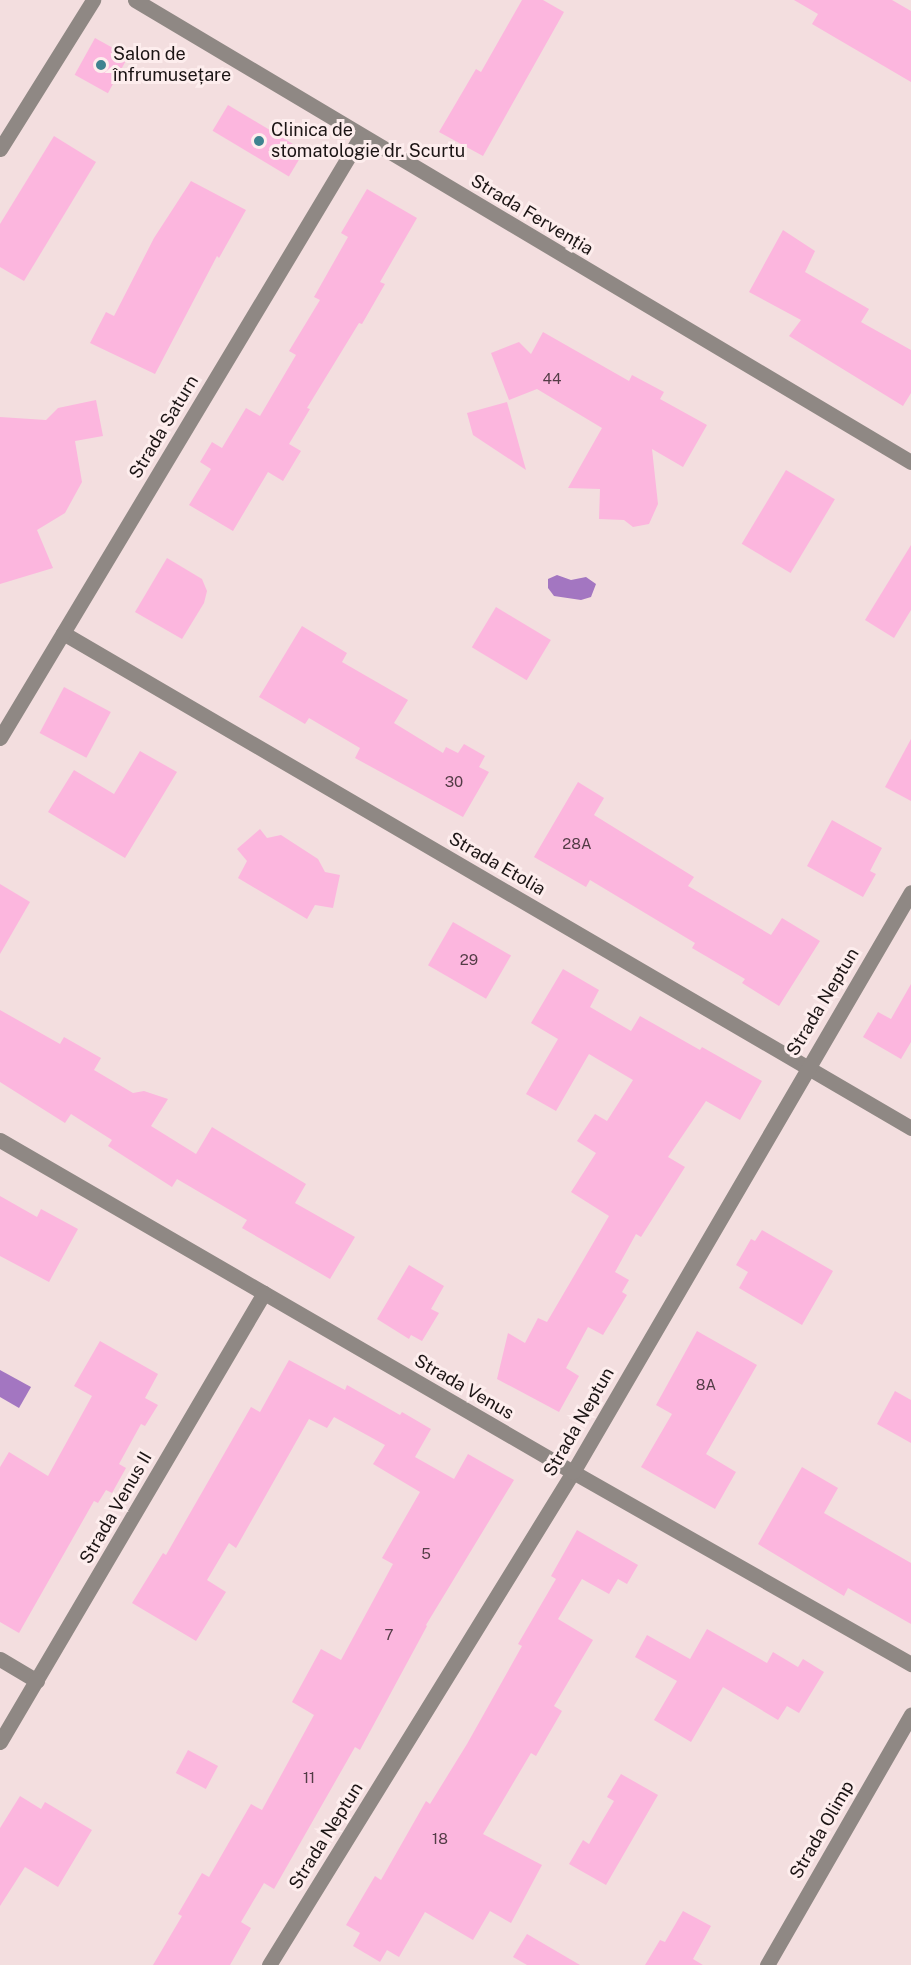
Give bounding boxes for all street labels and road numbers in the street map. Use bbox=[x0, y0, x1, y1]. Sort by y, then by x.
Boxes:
street label: Strada Fervenția bbox=[467, 170, 597, 260]
street label: Strada Saturn bbox=[125, 371, 203, 483]
street label: Strada Etolia bbox=[445, 828, 549, 900]
street label: Strada Neptun bbox=[782, 944, 864, 1060]
street label: Strada Venus bbox=[410, 1350, 518, 1424]
street label: Strada Neptun bbox=[539, 1364, 619, 1480]
street label: Strada Venus II bbox=[75, 1448, 157, 1568]
street label: Strada Olimp bbox=[785, 1777, 859, 1883]
street label: Strada Neptun bbox=[284, 1778, 368, 1894]

